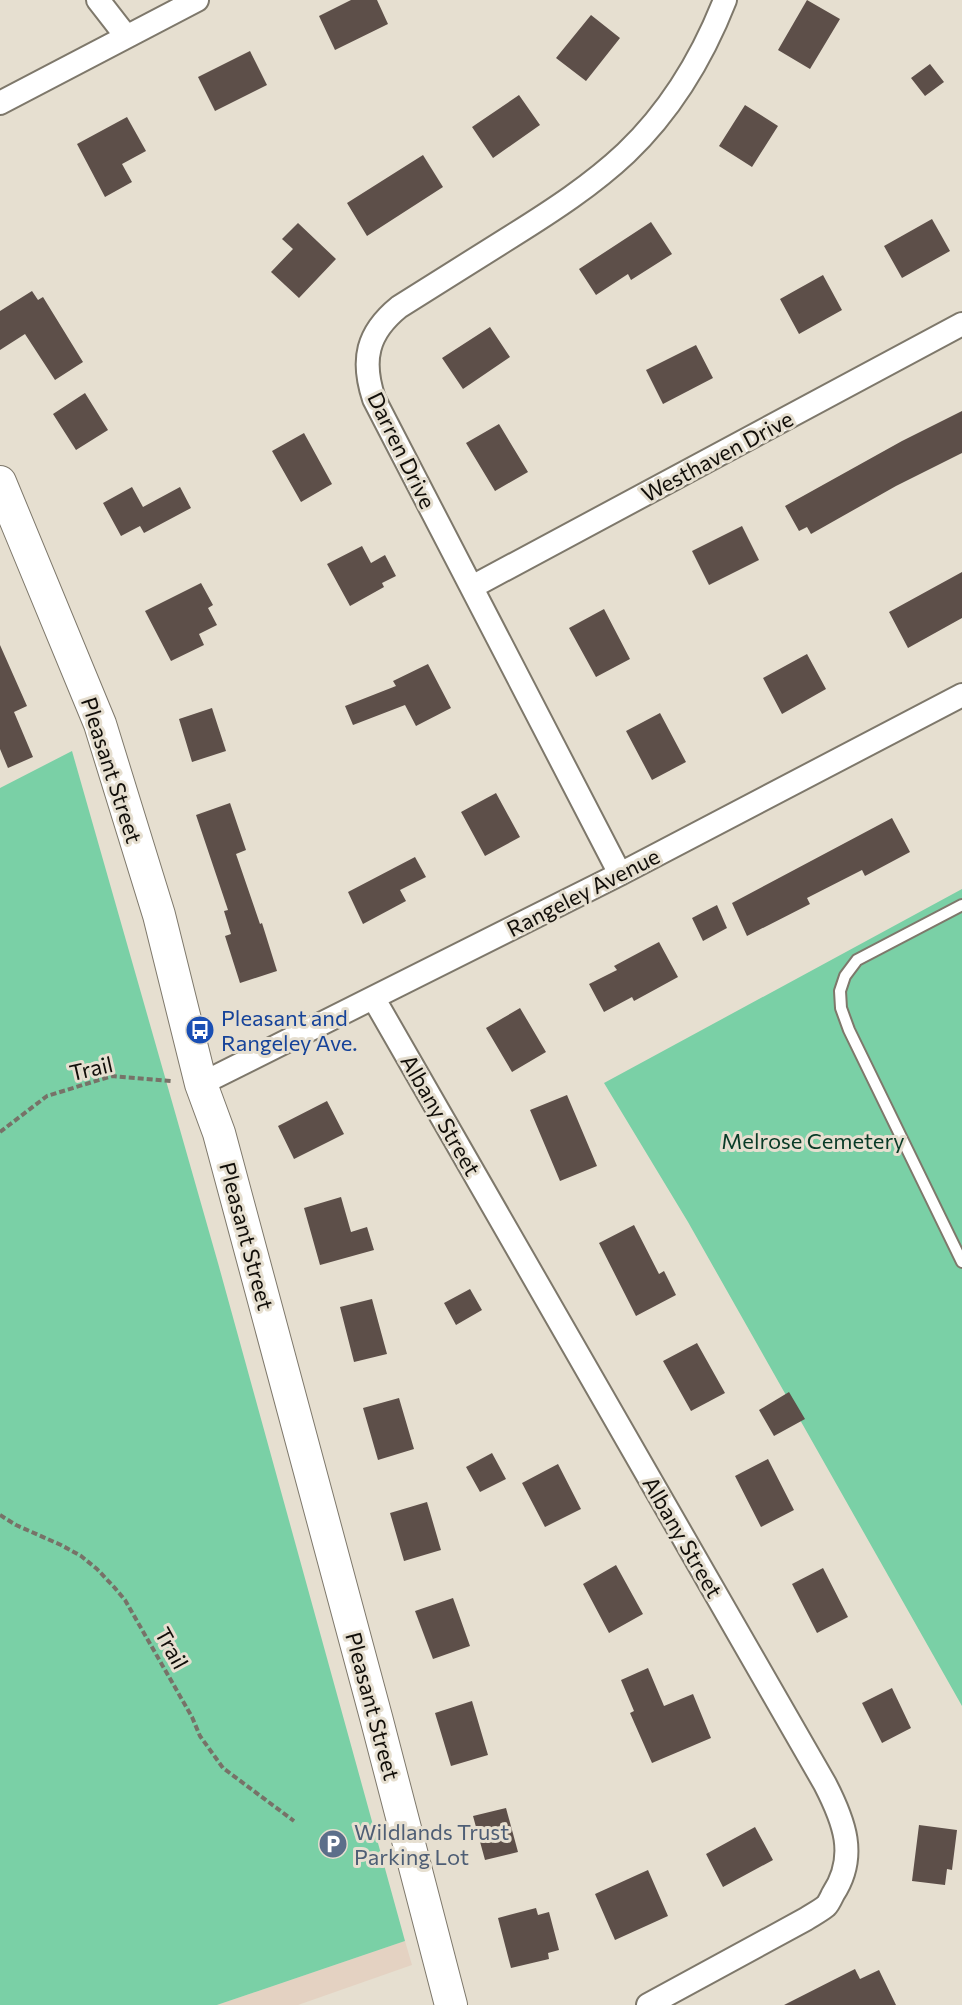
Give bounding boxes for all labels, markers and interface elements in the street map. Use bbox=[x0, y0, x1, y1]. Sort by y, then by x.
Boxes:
street label: Darren Drive bbox=[362, 387, 442, 513]
street label: Westhaven Drive bbox=[637, 405, 797, 507]
street label: Pleasant Street bbox=[76, 694, 148, 846]
street label: Rangeley Avenue bbox=[502, 842, 664, 942]
place label: Pleasant and Rangeley Ave. bbox=[221, 1004, 357, 1056]
bus stop icon: Pleasant and Rangeley Ave. bbox=[184, 1014, 216, 1046]
street label: Trail bbox=[67, 1050, 115, 1086]
street label: Albany Street bbox=[395, 1050, 487, 1180]
park label: Melrose Cemetery bbox=[721, 1127, 905, 1154]
street label: Pleasant Street bbox=[214, 1159, 280, 1313]
street label: Albany Street bbox=[637, 1472, 729, 1602]
street label: Trail bbox=[150, 1622, 194, 1674]
street label: Pleasant Street bbox=[340, 1629, 406, 1783]
place label: Wildlands Trust Parking Lot bbox=[354, 1818, 509, 1870]
parking icon: Wildlands Trust Parking Lot bbox=[317, 1828, 349, 1860]

